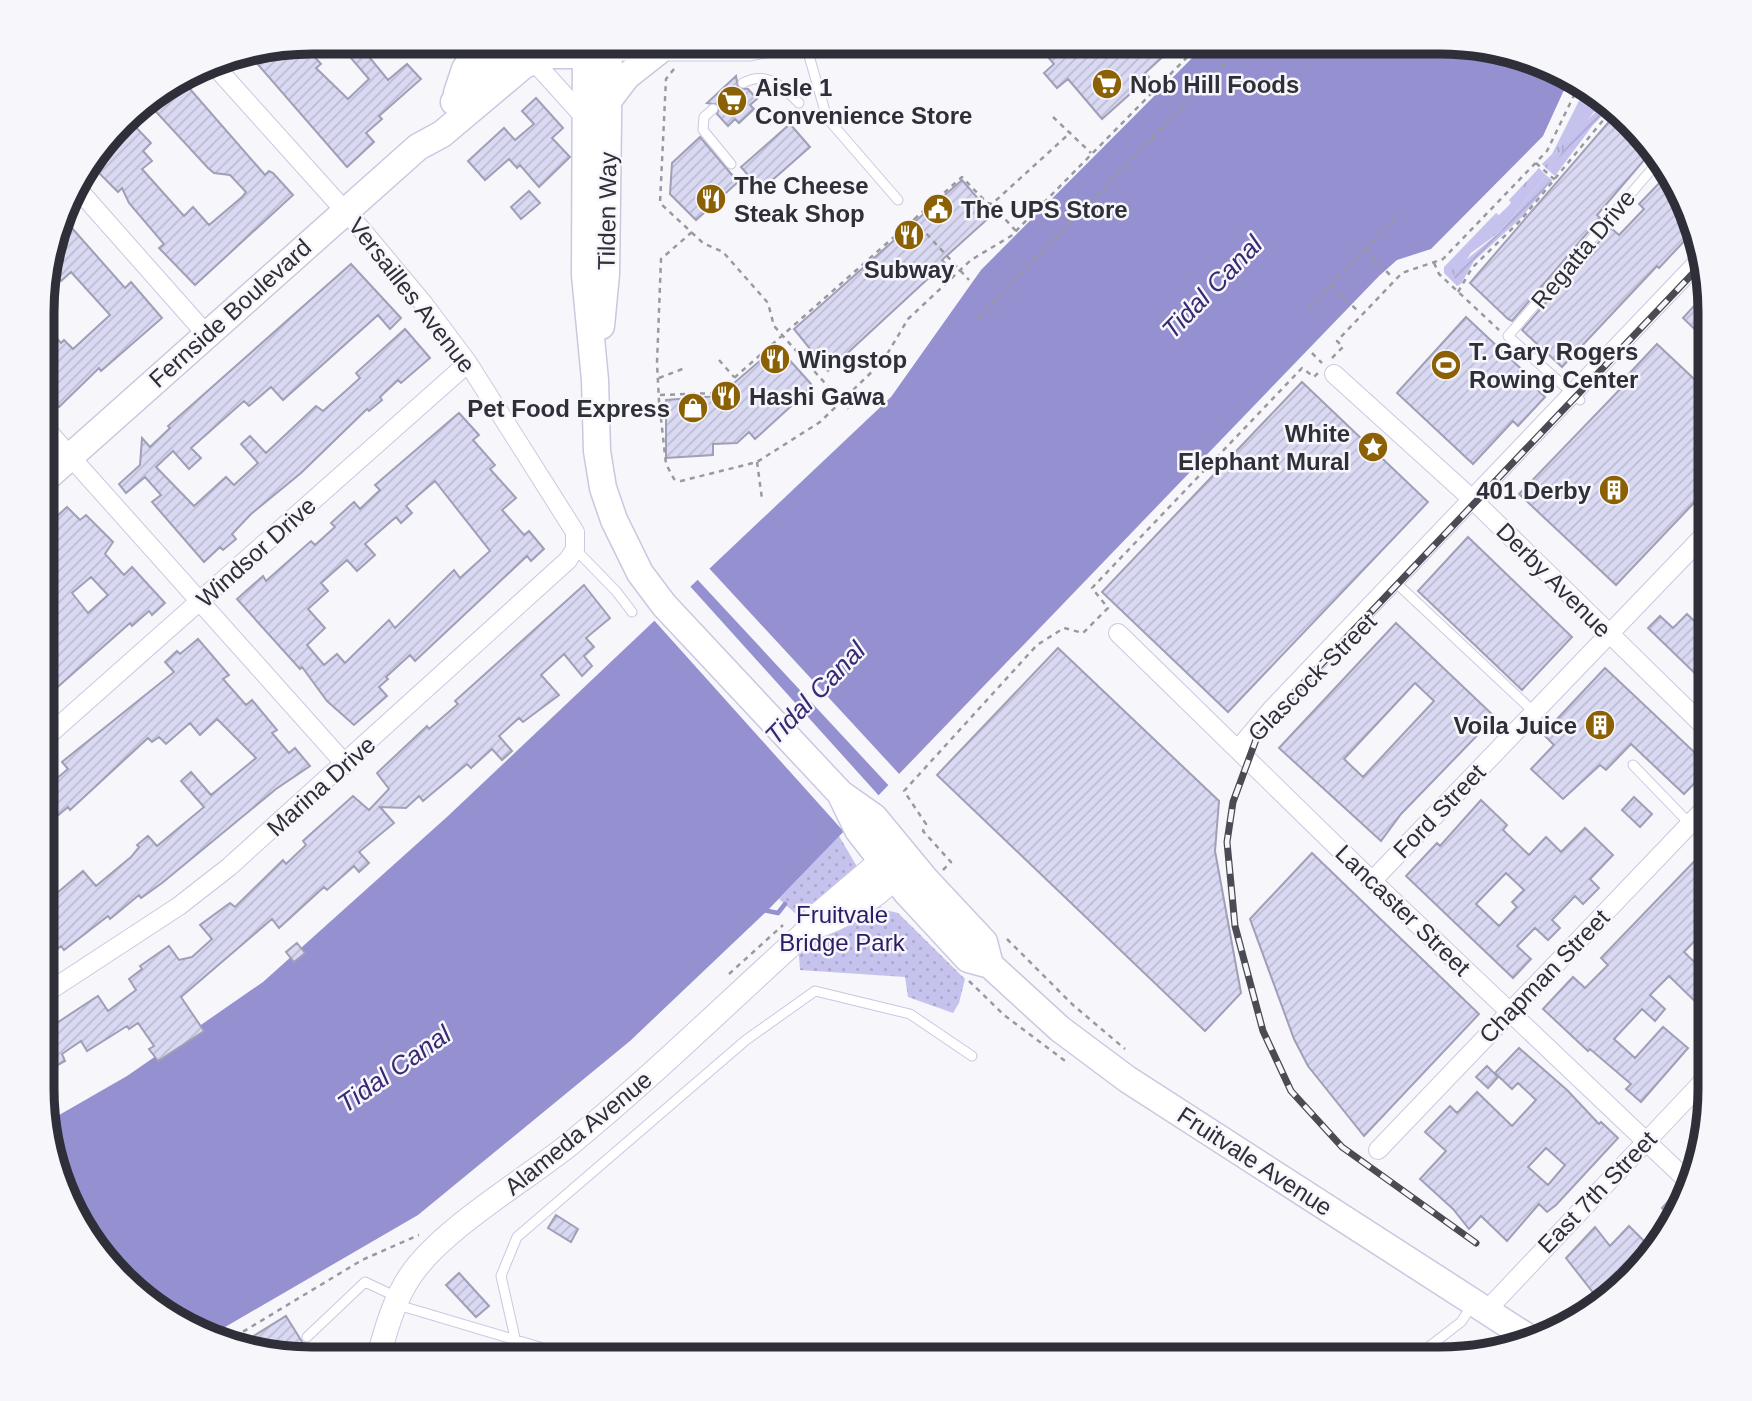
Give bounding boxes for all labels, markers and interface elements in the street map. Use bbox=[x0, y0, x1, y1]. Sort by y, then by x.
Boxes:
supermarket icon: Nob Hill Foods bbox=[1090, 67, 1124, 101]
place label: Nob Hill Foods bbox=[1130, 71, 1299, 98]
place label: Aisle 1 Convenience Store bbox=[755, 74, 972, 129]
supermarket icon: Aisle 1 Convenience Store bbox=[715, 84, 749, 118]
street label: Tilden Way bbox=[592, 152, 622, 270]
place label: The Cheese Steak Shop bbox=[734, 172, 869, 227]
restaurant icon: The Cheese Steak Shop bbox=[694, 182, 728, 216]
street label: Regatta Drive bbox=[1525, 184, 1641, 314]
public building icon: The UPS Store bbox=[921, 192, 955, 226]
place label: The UPS Store bbox=[961, 196, 1128, 223]
street label: Versailles Avenue bbox=[343, 212, 481, 378]
restaurant icon: Subway bbox=[892, 218, 926, 252]
water label: Tidal Canal bbox=[1156, 228, 1269, 345]
street label: Fernside Boulevard bbox=[144, 233, 316, 393]
place label: Subway bbox=[864, 256, 955, 283]
place label: T. Gary Rogers Rowing Center bbox=[1469, 338, 1638, 393]
restaurant icon: Wingstop bbox=[758, 342, 792, 376]
place label: Wingstop bbox=[798, 346, 907, 373]
sports icon: T. Gary Rogers Rowing Center bbox=[1429, 348, 1463, 382]
restaurant icon: Hashi Gawa bbox=[709, 379, 743, 413]
place label: Hashi Gawa bbox=[749, 383, 886, 410]
shop icon: Pet Food Express bbox=[676, 391, 710, 425]
place label: Pet Food Express bbox=[467, 395, 670, 422]
place label: White Elephant Mural bbox=[1178, 420, 1350, 475]
place icon: White Elephant Mural bbox=[1356, 430, 1390, 464]
building icon: 401 Derby bbox=[1597, 473, 1631, 507]
place label: 401 Derby bbox=[1476, 477, 1592, 504]
street label: Windsor Drive bbox=[191, 492, 321, 612]
street label: Derby Avenue bbox=[1491, 517, 1617, 643]
street label: Glascock Street bbox=[1243, 607, 1382, 746]
water label: Tidal Canal bbox=[759, 634, 872, 751]
building icon: Voila Juice bbox=[1583, 708, 1617, 742]
place label: Voila Juice bbox=[1453, 712, 1577, 739]
street label: Marina Drive bbox=[261, 730, 381, 842]
street label: Ford Street bbox=[1388, 758, 1491, 864]
street label: Lancaster Street bbox=[1330, 839, 1476, 981]
park label: Fruitvale Bridge Park bbox=[779, 901, 906, 956]
street label: Chapman Street bbox=[1474, 904, 1615, 1048]
water label: Tidal Canal bbox=[332, 1018, 457, 1119]
street label: Alameda Avenue bbox=[499, 1066, 657, 1200]
street label: Fruitvale Avenue bbox=[1173, 1101, 1337, 1221]
street label: East 7th Street bbox=[1532, 1125, 1662, 1258]

